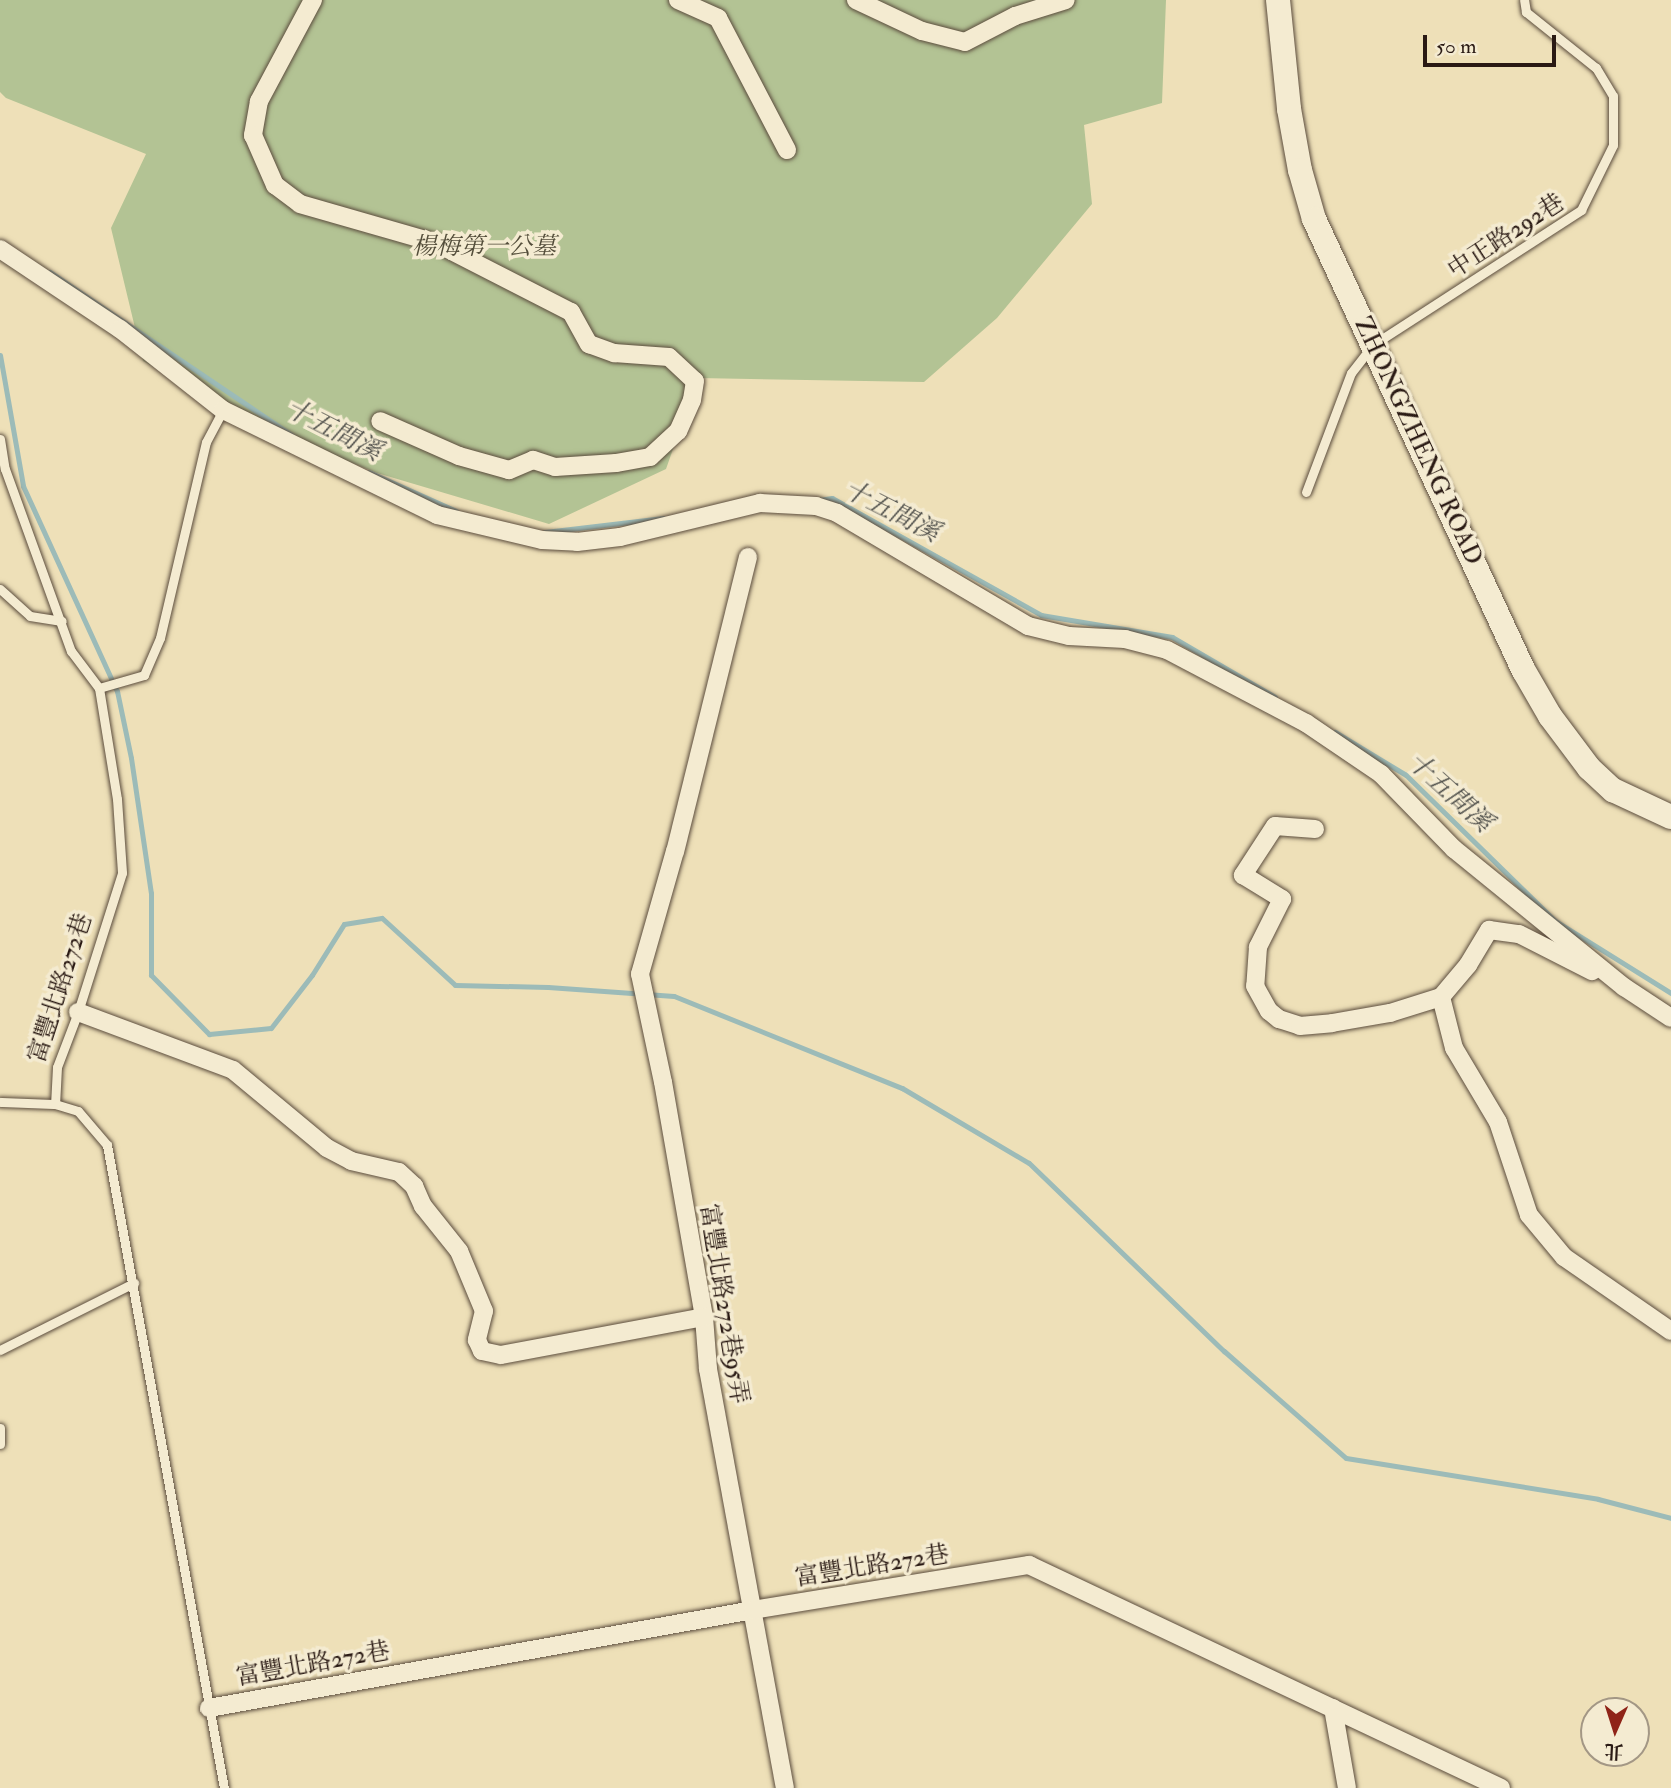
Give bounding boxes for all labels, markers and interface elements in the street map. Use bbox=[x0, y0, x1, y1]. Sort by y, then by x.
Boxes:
scale bar bbox=[1426, 21, 1559, 65]
text: 50 m bbox=[1436, 33, 1477, 60]
street label: 中正路292巷 bbox=[1443, 188, 1569, 284]
park label: 楊梅第一公墓 bbox=[412, 233, 556, 261]
street label: ZHONGZHENG ROAD bbox=[1348, 313, 1488, 569]
water label: 十五間溪 bbox=[280, 393, 386, 469]
water label: 十五間溪 bbox=[838, 474, 944, 550]
water label: 十五間溪 bbox=[1400, 747, 1498, 839]
street label: 富豐北路272巷 bbox=[22, 910, 98, 1066]
street label: 富豐北路272巷95弄 bbox=[694, 1202, 754, 1406]
street label: 富豐北路272巷 bbox=[793, 1540, 951, 1592]
street label: 富豐北路272巷 bbox=[234, 1636, 392, 1692]
north arrow bbox=[1580, 1697, 1650, 1767]
text: 北 bbox=[1604, 1738, 1624, 1763]

